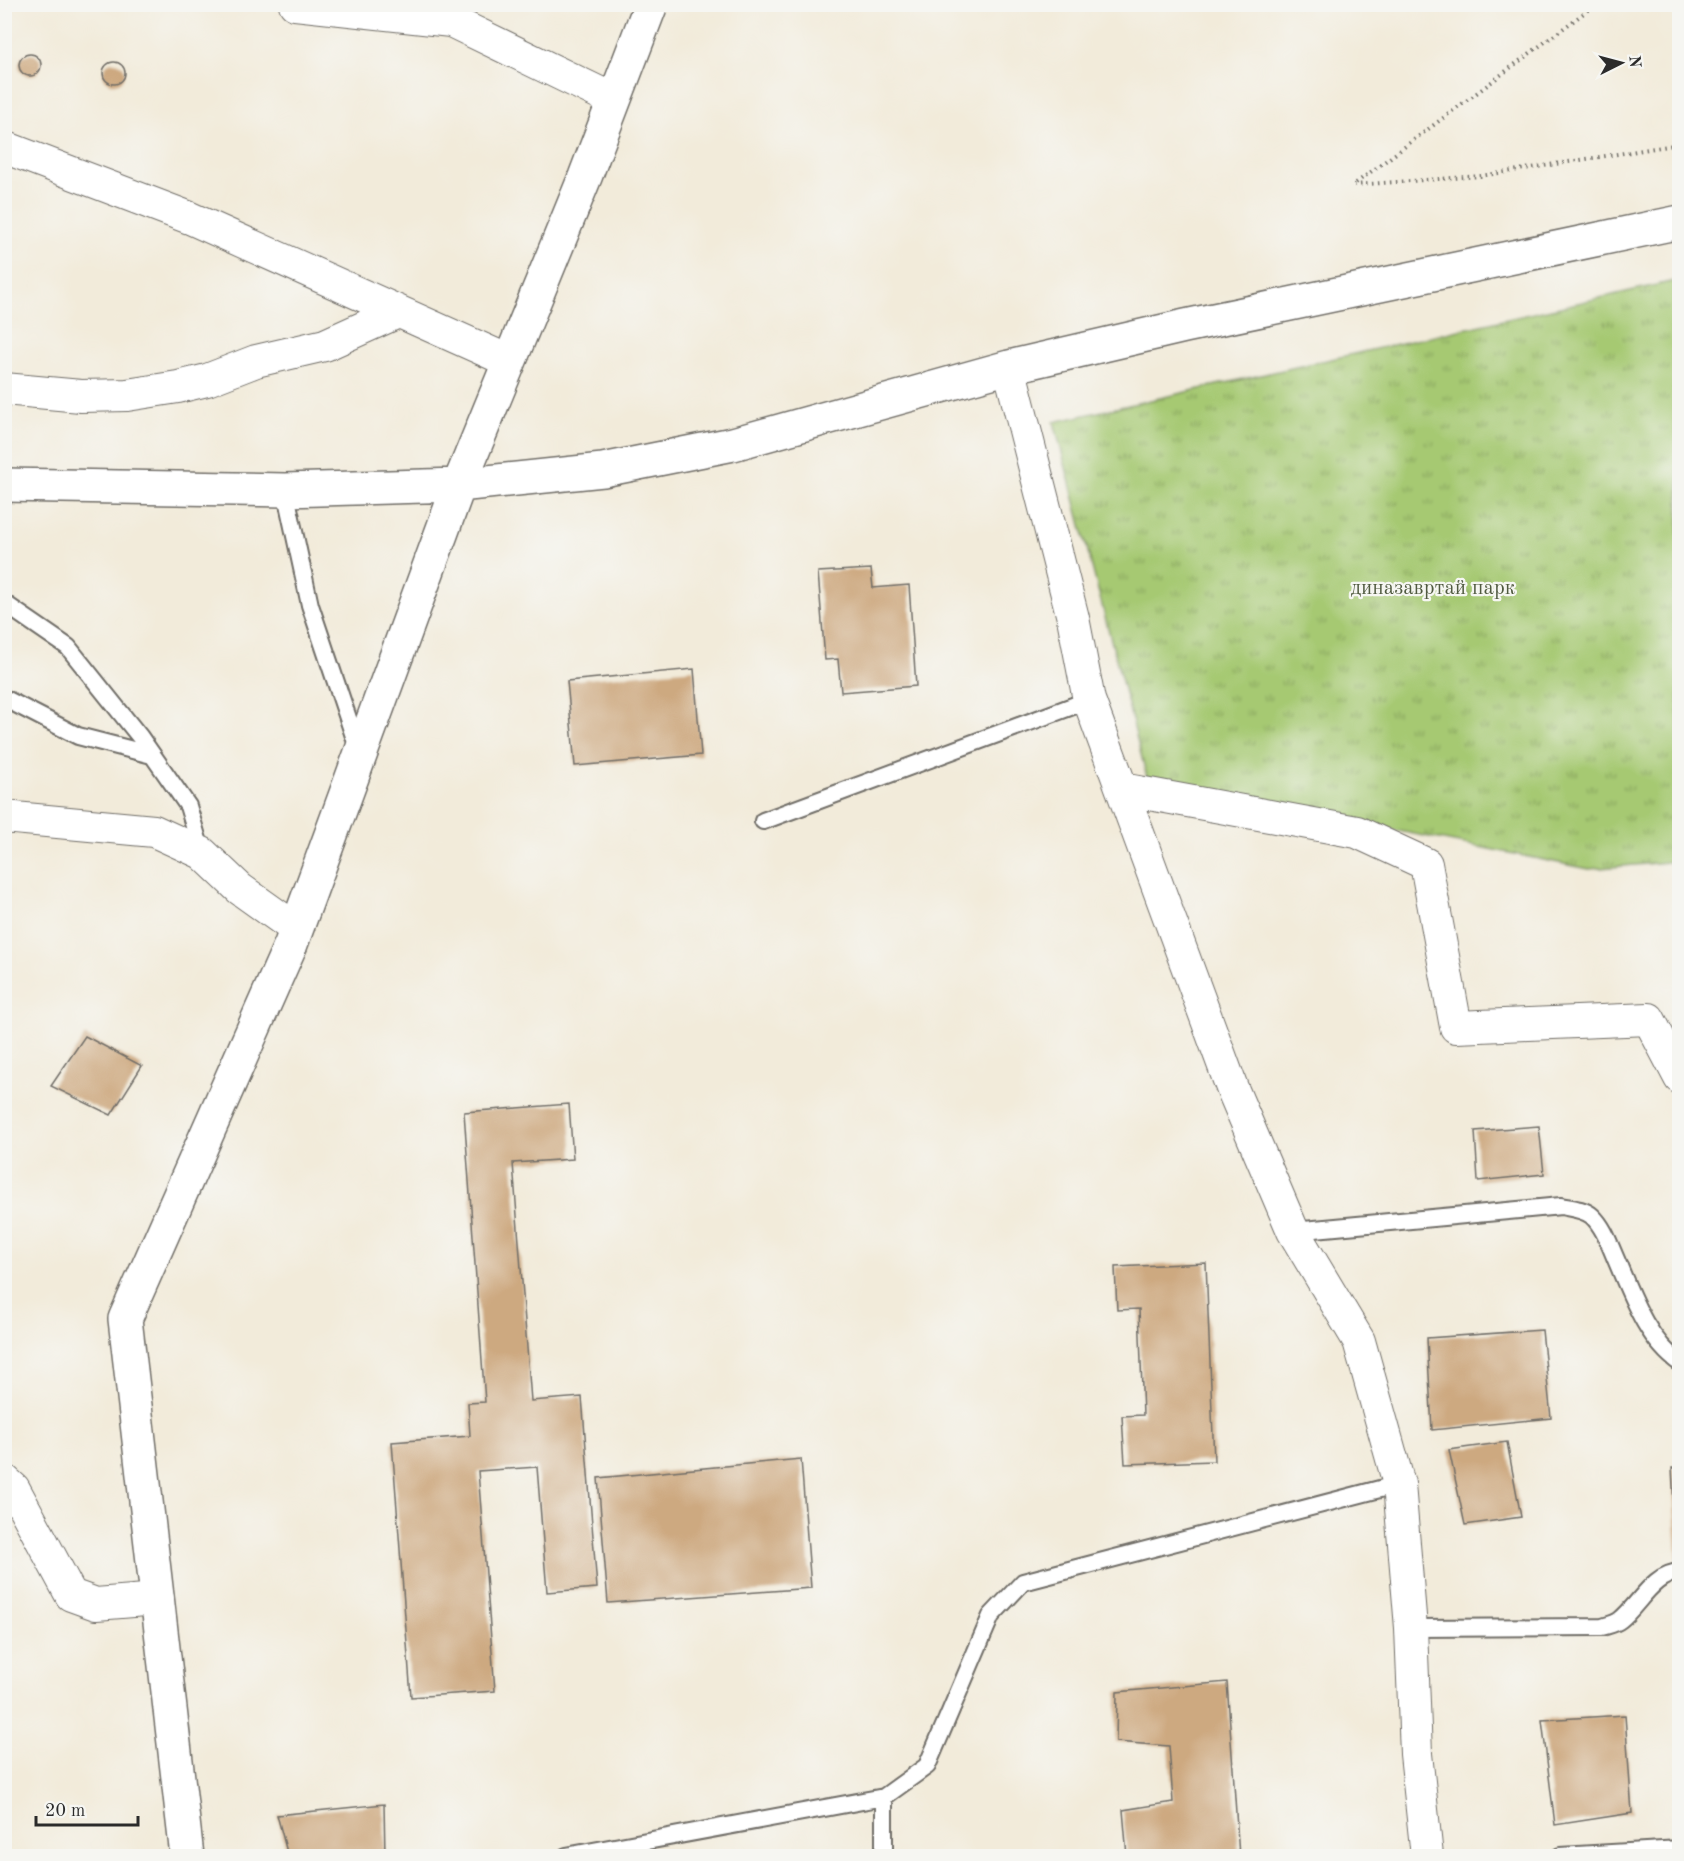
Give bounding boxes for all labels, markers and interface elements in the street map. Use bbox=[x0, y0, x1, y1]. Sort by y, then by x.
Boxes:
north arrow bbox=[1591, 33, 1651, 93]
text: N bbox=[1625, 55, 1643, 69]
park label: диназавртай парк bbox=[1351, 578, 1516, 599]
scale bar bbox=[36, 1789, 138, 1827]
text: 20 m bbox=[45, 1802, 85, 1820]

